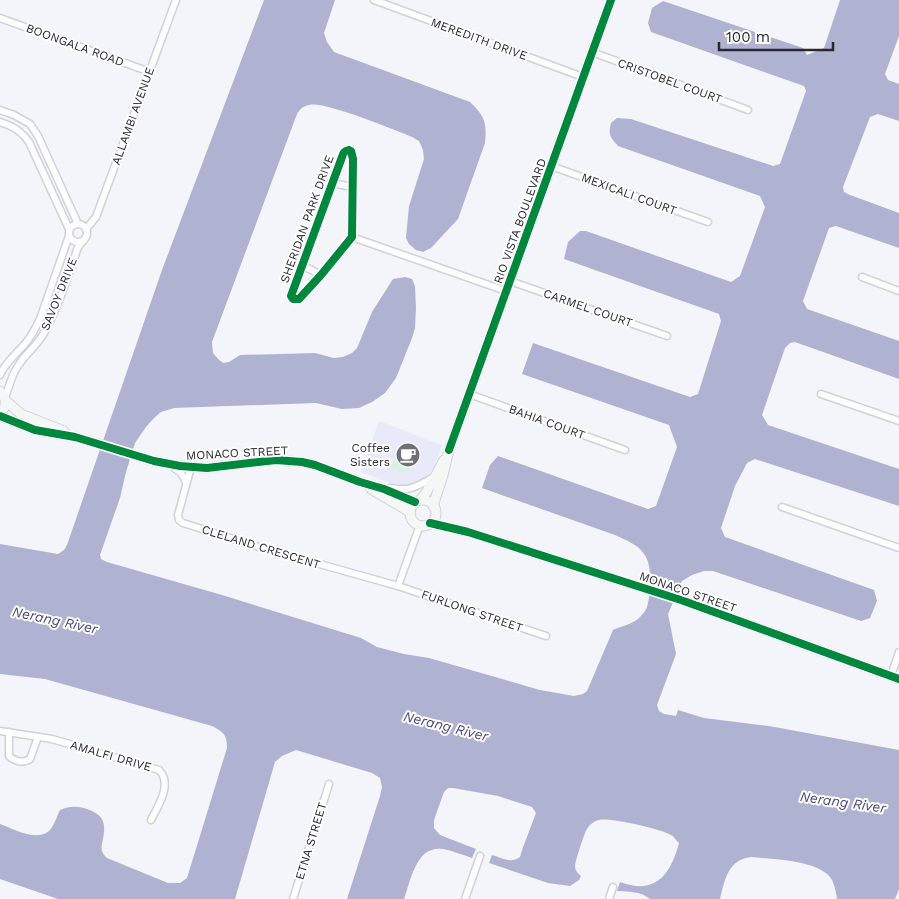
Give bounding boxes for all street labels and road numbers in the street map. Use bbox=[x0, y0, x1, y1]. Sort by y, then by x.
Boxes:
street label: MEREDITH DRIVE bbox=[429, 15, 529, 63]
street label: BOONGALA ROAD bbox=[24, 21, 126, 69]
street label: CRISTOBEL COURT bbox=[616, 56, 724, 106]
street label: ALLAMBI AVENUE bbox=[109, 65, 157, 167]
street label: SHERIDAN PARK DRIVE bbox=[277, 153, 337, 285]
street label: RIO VISTA BOULEVARD bbox=[491, 156, 549, 286]
street label: MEXICALI COURT bbox=[579, 170, 679, 218]
street label: SAVOY DRIVE bbox=[38, 255, 80, 332]
street label: CARMEL COURT bbox=[541, 286, 635, 330]
street label: BAHIA COURT bbox=[507, 402, 587, 442]
street label: MONACO STREET bbox=[186, 443, 288, 463]
street label: CLELAND CRESCENT bbox=[200, 522, 322, 572]
street label: MONACO STREET bbox=[637, 569, 739, 615]
street label: FURLONG STREET bbox=[419, 587, 525, 635]
street label: AMALFI DRIVE bbox=[69, 738, 154, 774]
street label: ETNA STREET bbox=[293, 801, 329, 881]

